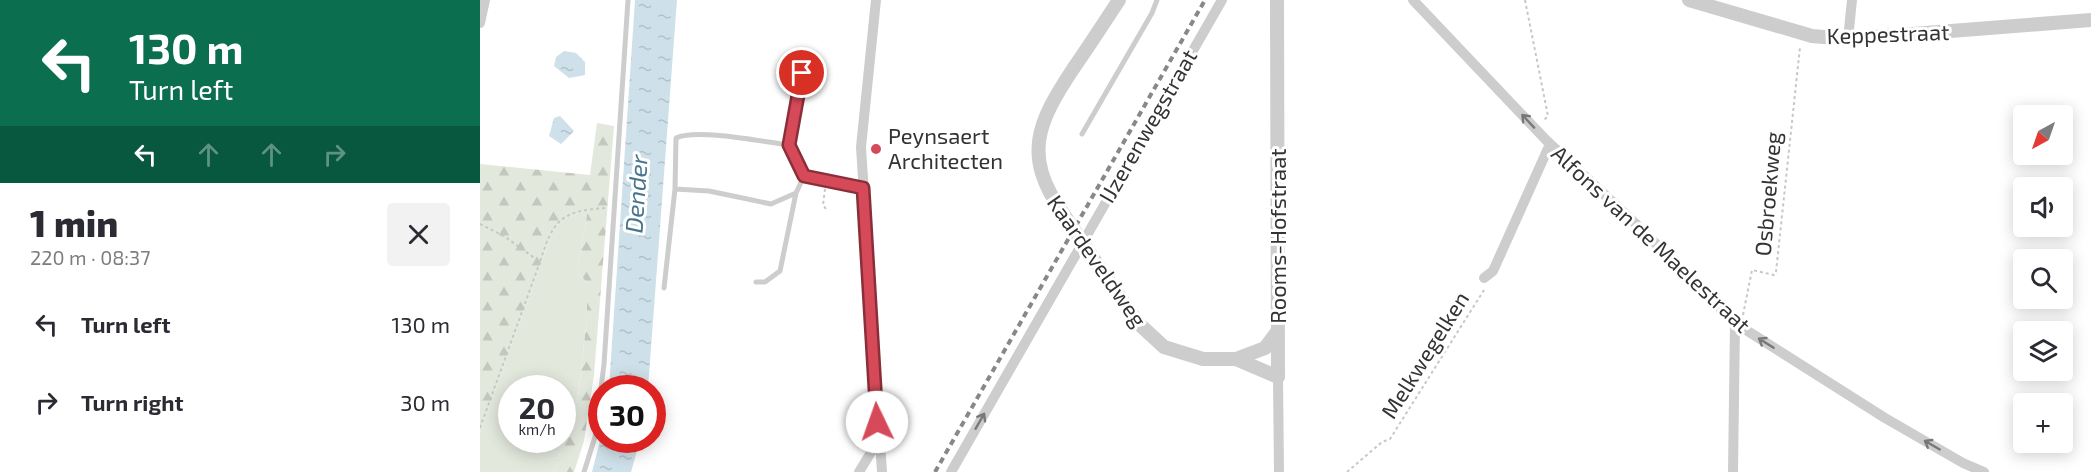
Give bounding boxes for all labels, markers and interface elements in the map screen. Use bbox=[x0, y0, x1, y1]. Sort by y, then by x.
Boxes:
street label: Keppestraat bbox=[1826, 18, 1950, 48]
text: 130 m bbox=[129, 22, 244, 72]
icon: left bbox=[30, 24, 108, 102]
street label: IJzerenwegstraat bbox=[1093, 44, 1202, 207]
pin bbox=[776, 47, 827, 98]
icon: arrive bbox=[785, 56, 818, 89]
text: Turn left bbox=[129, 73, 233, 105]
north arrow bbox=[2013, 105, 2073, 165]
map controls bbox=[2013, 105, 2073, 453]
one-way arrow bbox=[1521, 114, 1535, 129]
place label: Peynsaert Architecten bbox=[888, 122, 1003, 173]
street label: Osbroekweg bbox=[1749, 131, 1785, 257]
icon: left bbox=[129, 138, 162, 171]
icon: ahead bbox=[192, 138, 225, 171]
icon: ahead bbox=[255, 138, 288, 171]
icon: right bbox=[318, 138, 351, 171]
street label: Alfons van de Maelestraat bbox=[1547, 139, 1756, 337]
marker: Peynsaert Architecten bbox=[869, 142, 883, 156]
street label: Rooms-Hofstraat bbox=[1264, 148, 1290, 324]
water label: Dender bbox=[618, 153, 653, 234]
button: sound bbox=[2013, 177, 2073, 237]
street label: Kaardeveldweg bbox=[1043, 190, 1153, 331]
text: 1 min bbox=[30, 201, 118, 244]
button: close bbox=[387, 203, 450, 266]
text: 220 m · 08:37 bbox=[30, 245, 150, 269]
button: search bbox=[2013, 249, 2073, 309]
street label: Melkwegelken bbox=[1375, 286, 1474, 423]
icon: left bbox=[30, 308, 63, 341]
text: Turn left bbox=[81, 311, 170, 337]
text: 130 m bbox=[392, 311, 450, 337]
button: layers bbox=[2013, 321, 2073, 381]
one-way arrow bbox=[1758, 336, 1775, 348]
speed limit sign: 30 bbox=[588, 375, 666, 453]
icon: right bbox=[30, 386, 63, 419]
text: Turn right bbox=[81, 389, 183, 415]
text: 30 m bbox=[400, 389, 450, 415]
text: 20 bbox=[519, 389, 555, 425]
position arrow bbox=[845, 390, 909, 454]
button: + bbox=[2013, 393, 2073, 453]
one-way arrow bbox=[974, 413, 986, 430]
text: km/h bbox=[518, 420, 556, 438]
one-way arrow bbox=[1924, 439, 1941, 451]

